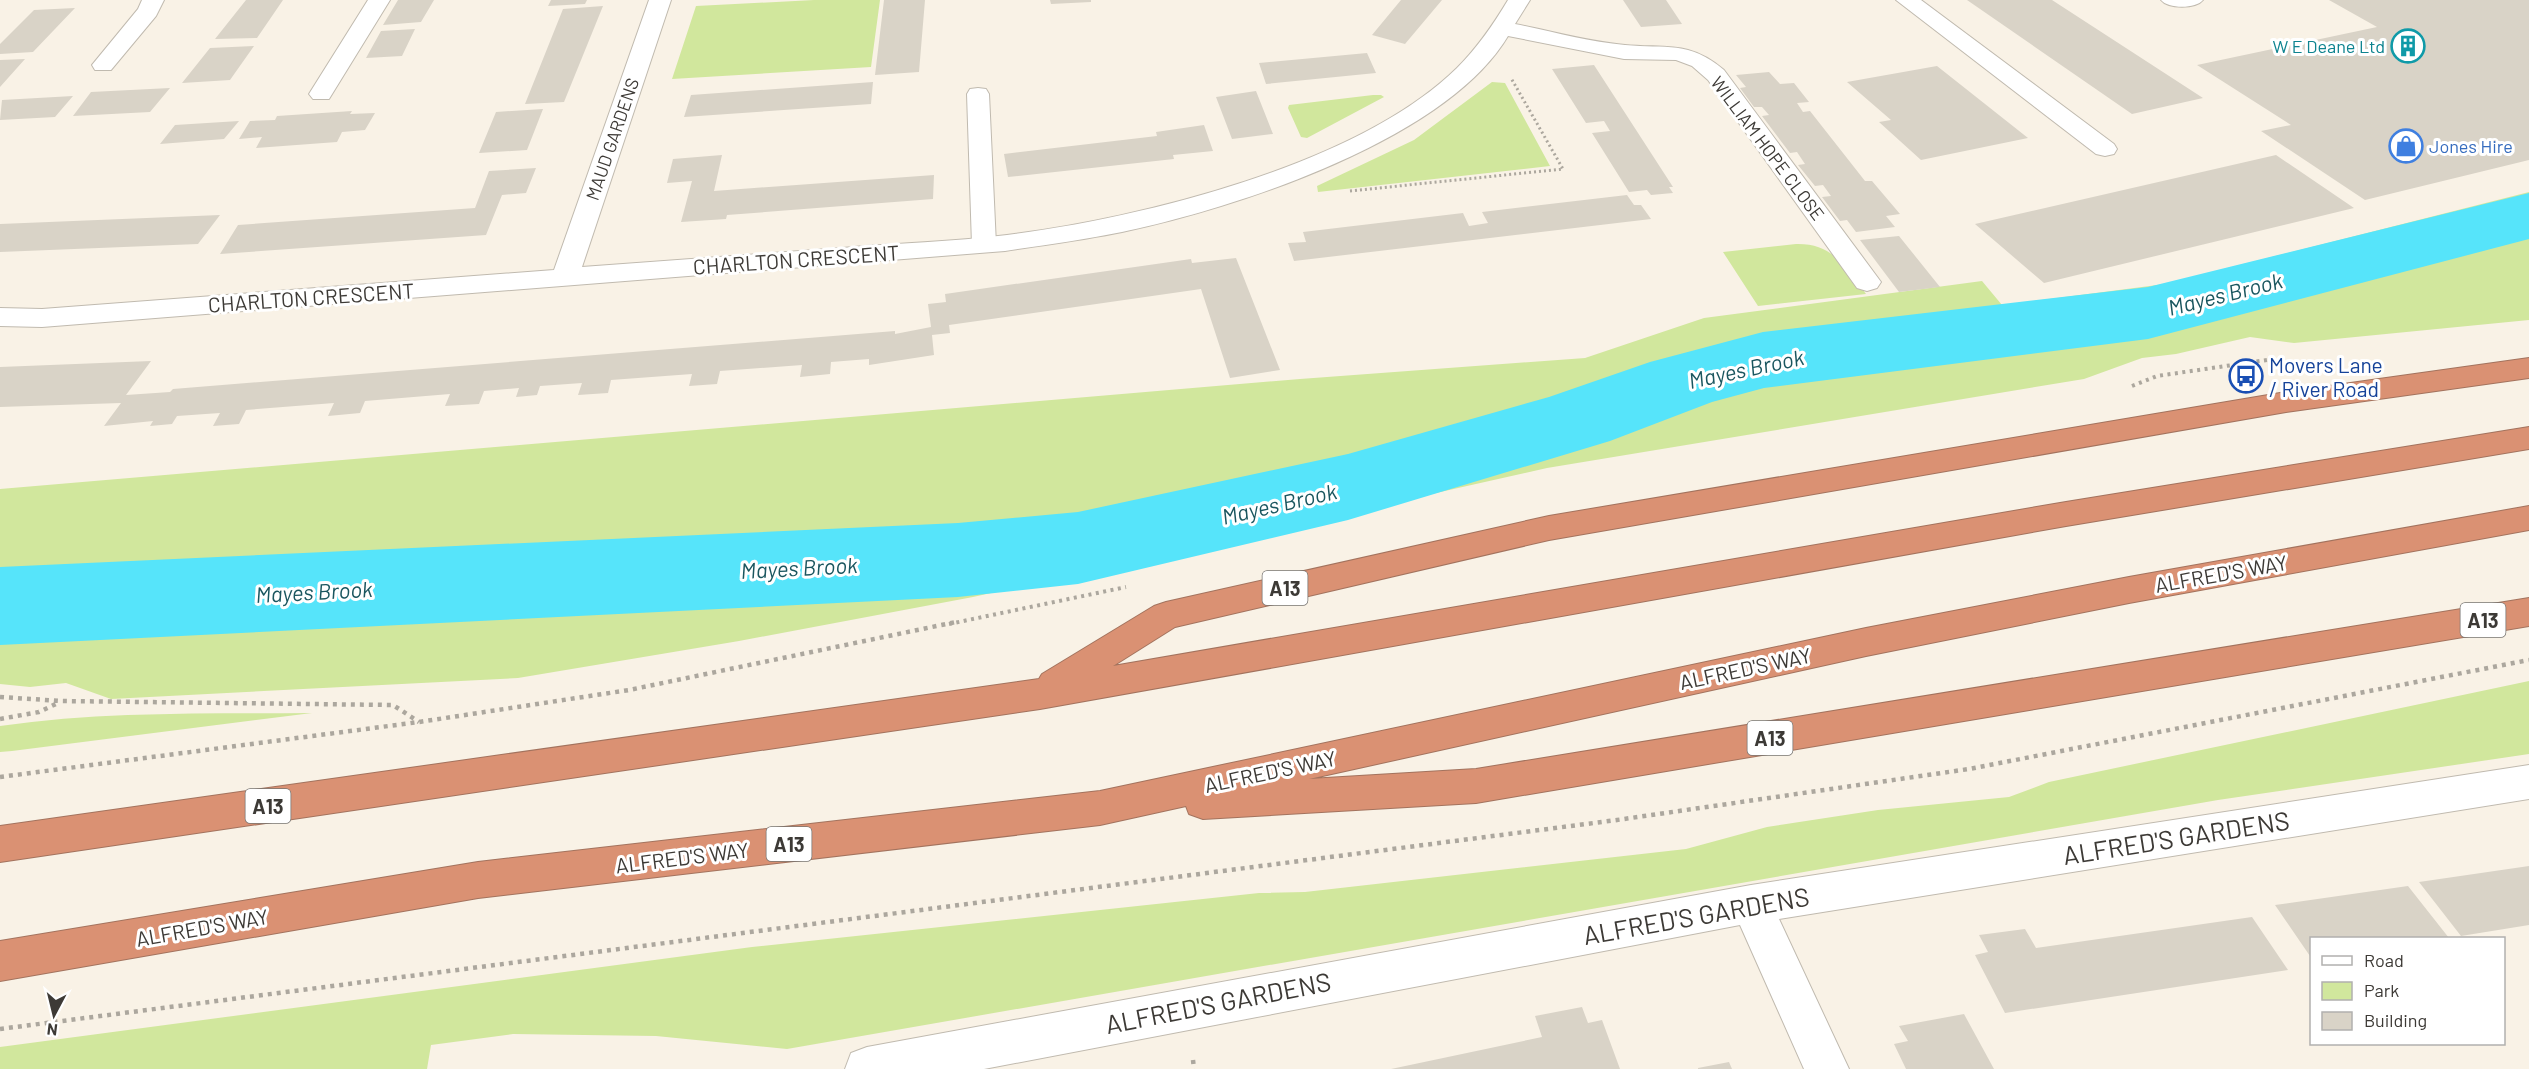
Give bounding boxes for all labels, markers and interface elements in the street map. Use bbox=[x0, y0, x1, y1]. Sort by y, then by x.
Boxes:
building icon: W E Deane Ltd bbox=[2390, 28, 2426, 64]
place label: W E Deane Ltd bbox=[2272, 35, 2385, 57]
street label: WILLIAM HOPE CLOSE bbox=[1707, 72, 1829, 224]
street label: MAUD GARDENS bbox=[581, 75, 643, 203]
shop icon: Jones Hire bbox=[2388, 128, 2424, 164]
place label: Jones Hire bbox=[2429, 135, 2513, 157]
street label: CHARLTON CRESCENT bbox=[692, 239, 900, 279]
water label: Mayes Brook bbox=[2165, 266, 2285, 320]
street label: CHARLTON CRESCENT bbox=[207, 277, 415, 317]
water label: Mayes Brook bbox=[1686, 343, 1806, 393]
place label: Movers Lane / River Road bbox=[2269, 352, 2383, 401]
bus stop icon: Movers Lane / River Road bbox=[2228, 358, 2264, 394]
water label: Mayes Brook bbox=[1219, 477, 1339, 529]
street label: ALFRED'S WAY bbox=[2153, 549, 2289, 597]
water label: Mayes Brook bbox=[740, 551, 858, 583]
road number: A13 bbox=[1262, 571, 1308, 605]
water label: Mayes Brook bbox=[255, 575, 373, 607]
road number: A13 bbox=[2460, 603, 2506, 637]
street label: ALFRED'S WAY bbox=[1677, 642, 1813, 694]
road number: A13 bbox=[1748, 721, 1792, 755]
street label: ALFRED'S WAY bbox=[1202, 745, 1338, 797]
road number: A13 bbox=[246, 789, 290, 823]
street label: ALFRED'S GARDENS bbox=[2060, 804, 2292, 870]
road number: A13 bbox=[766, 827, 812, 861]
street label: ALFRED'S WAY bbox=[614, 836, 750, 878]
street label: ALFRED'S GARDENS bbox=[1581, 880, 1811, 950]
street label: ALFRED'S WAY bbox=[134, 903, 270, 951]
legend bbox=[2310, 937, 2505, 1045]
text: Road bbox=[2364, 949, 2404, 971]
street label: ALFRED'S GARDENS bbox=[1103, 965, 1333, 1039]
text: Park bbox=[2364, 979, 2399, 1001]
north arrow bbox=[24, 985, 84, 1045]
text: Building bbox=[2364, 1009, 2427, 1031]
text: N bbox=[46, 1020, 59, 1040]

